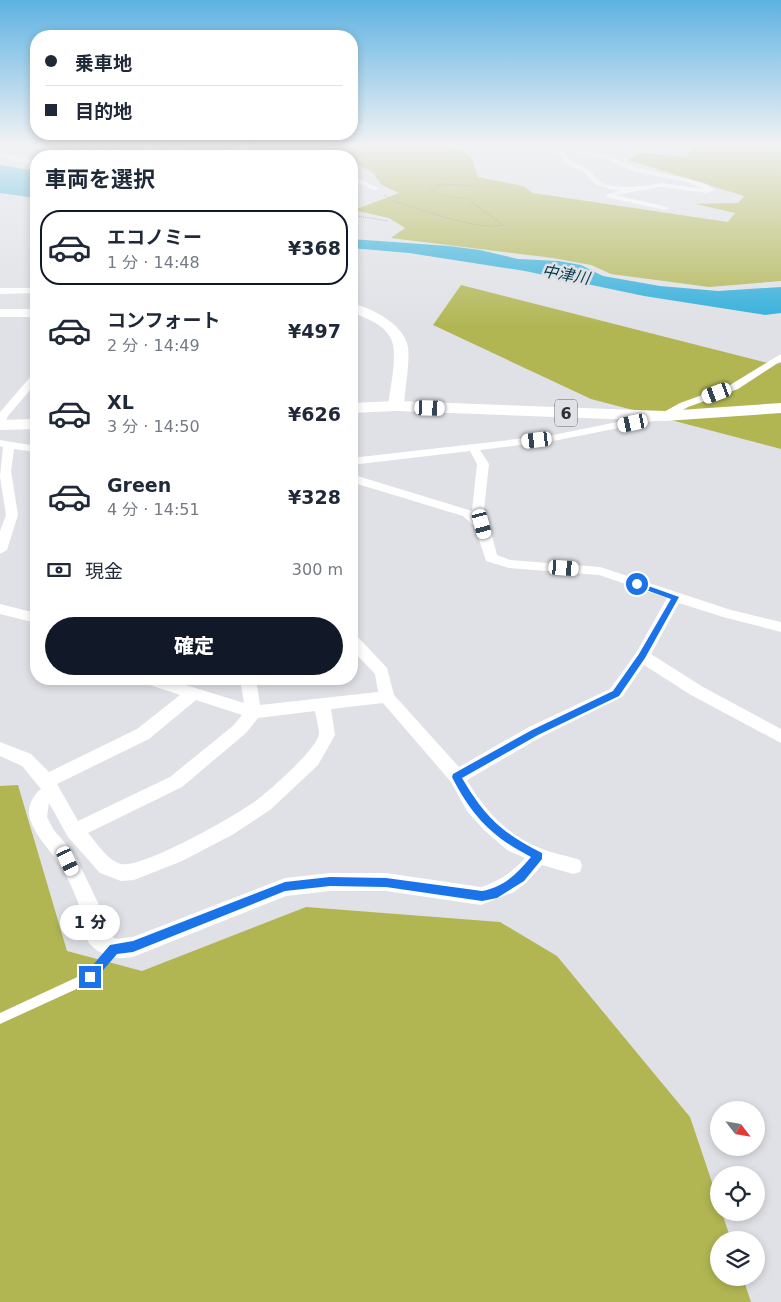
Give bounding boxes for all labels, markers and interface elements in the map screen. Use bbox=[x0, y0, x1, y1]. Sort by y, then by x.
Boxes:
text: 乗車地 bbox=[75, 52, 132, 74]
text: 目的地 bbox=[75, 100, 132, 122]
text: 車両を選択 bbox=[45, 167, 155, 192]
icon: car bbox=[47, 225, 92, 270]
text: エコノミー bbox=[107, 226, 202, 248]
text: ¥368 bbox=[288, 237, 341, 259]
text: 1 分 · 14:48 bbox=[107, 253, 200, 272]
water label: 中津川 bbox=[541, 261, 593, 288]
icon: car bbox=[47, 308, 92, 353]
text: コンフォート bbox=[107, 309, 220, 331]
text: ¥497 bbox=[288, 320, 341, 342]
text: 2 分 · 14:49 bbox=[107, 336, 200, 355]
car bbox=[700, 381, 733, 405]
icon: car bbox=[47, 391, 92, 436]
text: XL bbox=[107, 391, 134, 413]
road number: 6 bbox=[555, 399, 577, 426]
car bbox=[414, 400, 445, 416]
text: ¥626 bbox=[288, 403, 341, 425]
car bbox=[616, 413, 649, 433]
text: 3 分 · 14:50 bbox=[107, 417, 200, 436]
car bbox=[521, 431, 552, 449]
icon: car bbox=[47, 474, 92, 519]
text: Green bbox=[107, 474, 171, 496]
text: ¥328 bbox=[288, 486, 341, 508]
text: 4 分 · 14:51 bbox=[107, 500, 200, 519]
car bbox=[470, 508, 493, 540]
icon: cash bbox=[45, 556, 73, 584]
car bbox=[548, 559, 579, 577]
text: 現金 bbox=[85, 560, 123, 582]
text: 300 m bbox=[292, 560, 343, 579]
route start bbox=[626, 573, 648, 595]
button: 確定 bbox=[45, 617, 343, 675]
car bbox=[54, 844, 81, 878]
callout: 1 分 bbox=[60, 904, 120, 940]
text: 1 分 bbox=[74, 913, 106, 932]
route end bbox=[79, 966, 101, 988]
north arrow bbox=[710, 1101, 765, 1156]
map controls bbox=[710, 1101, 765, 1286]
button: locate bbox=[710, 1166, 765, 1221]
button: layers bbox=[710, 1231, 765, 1286]

